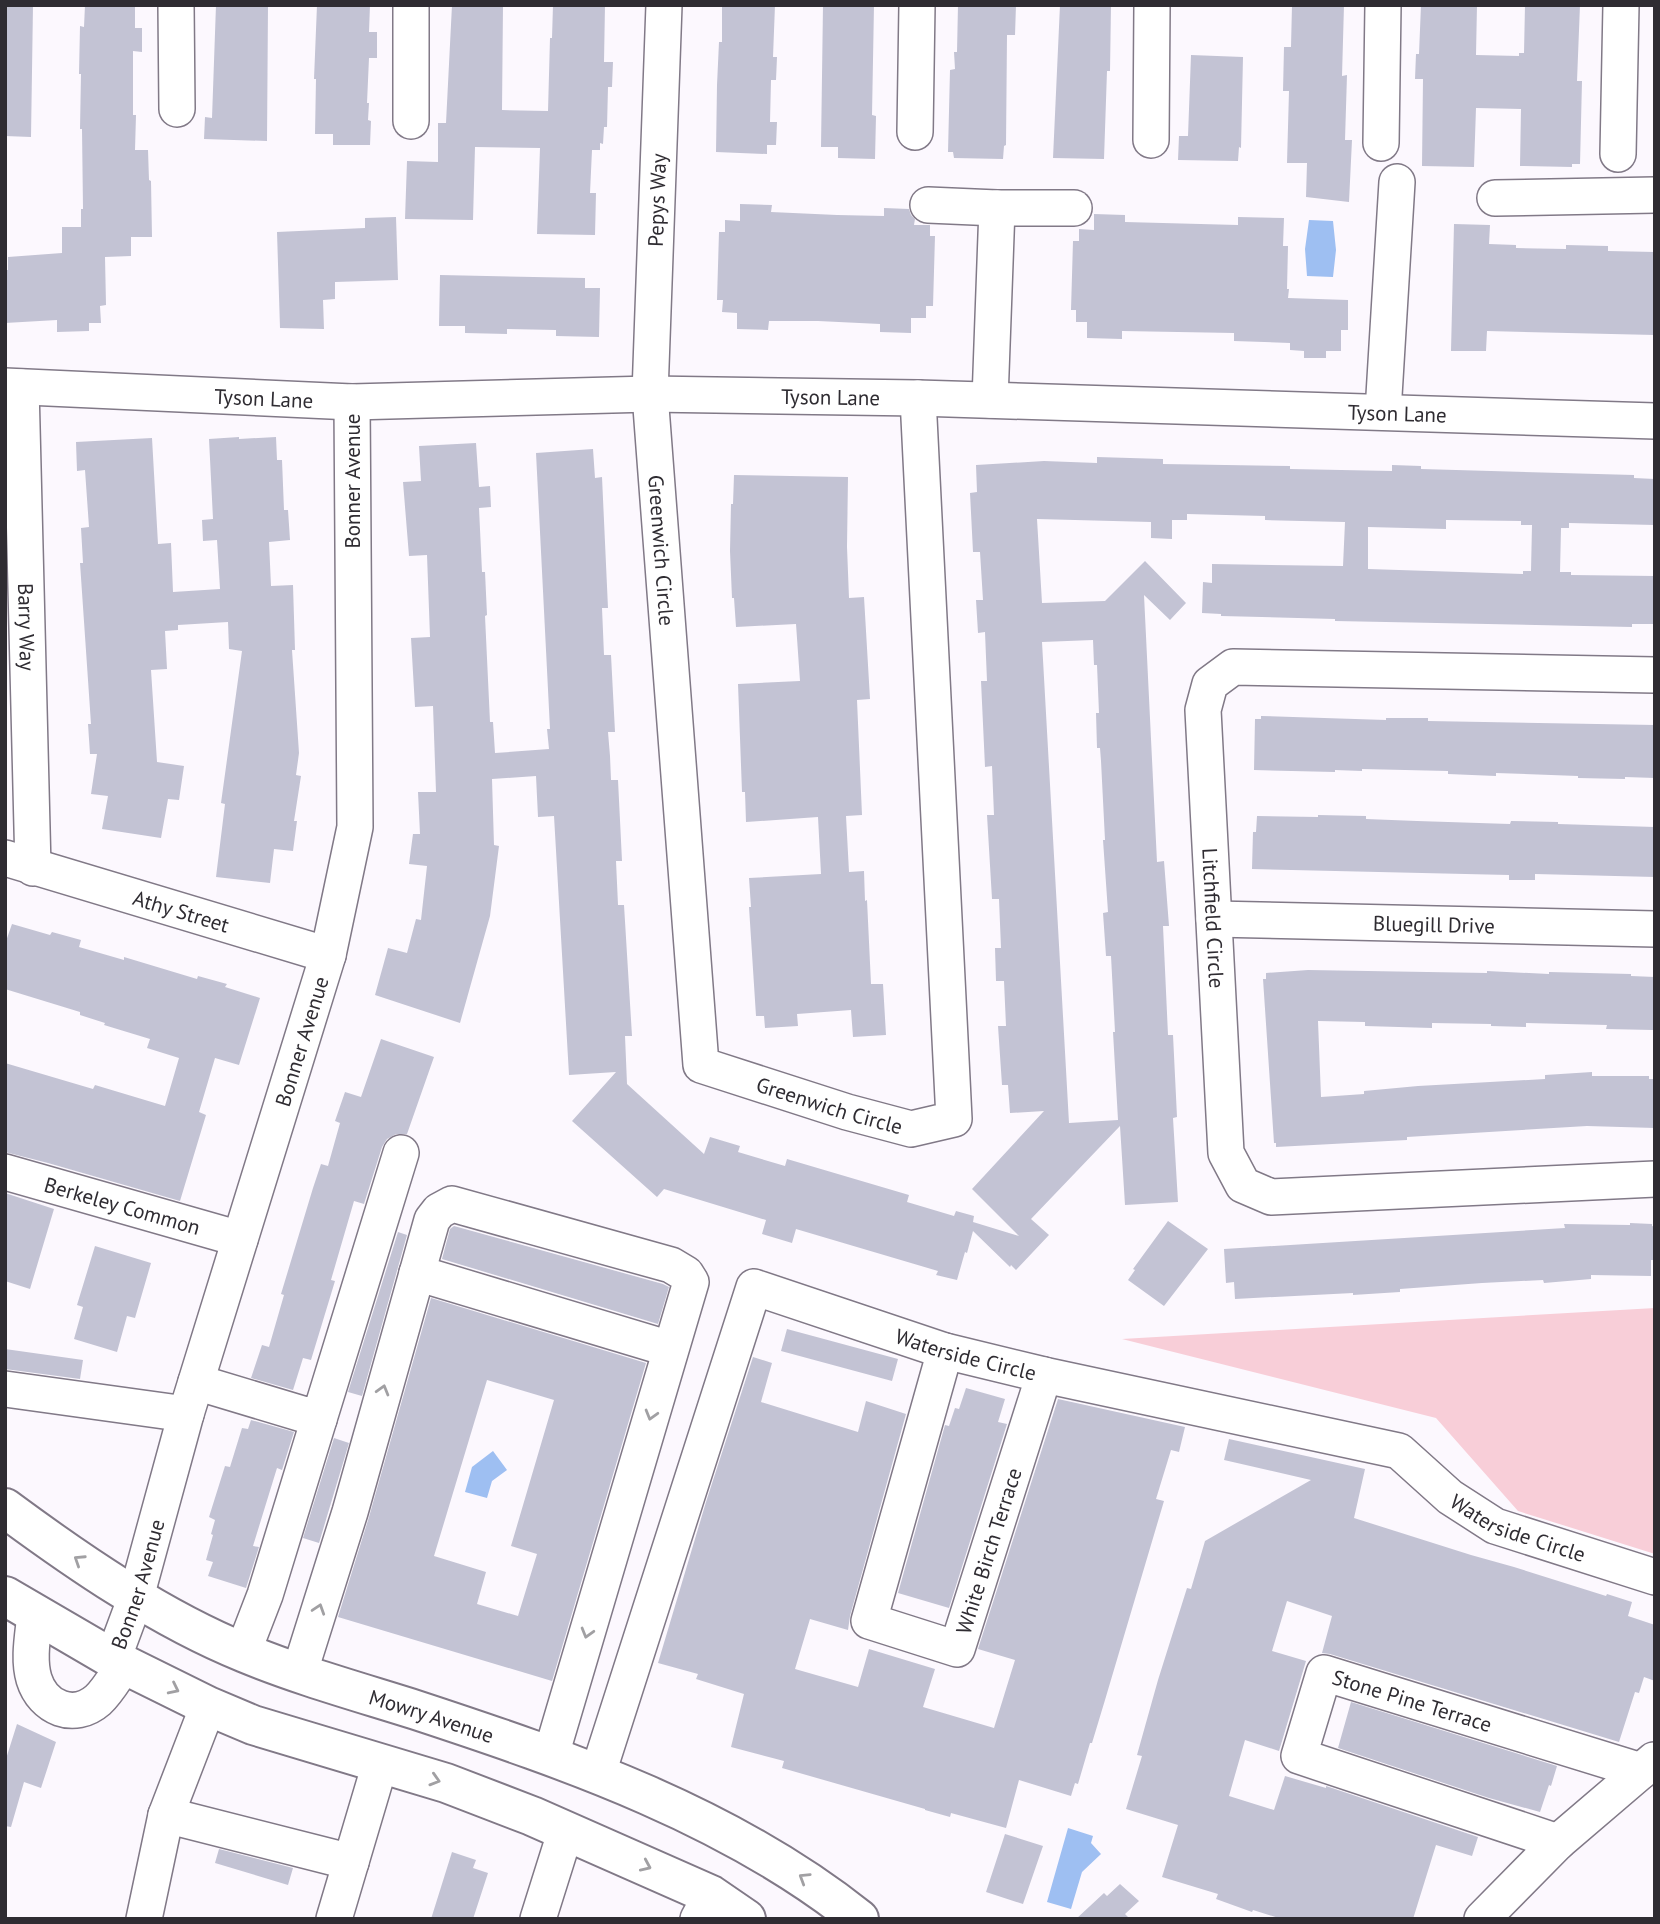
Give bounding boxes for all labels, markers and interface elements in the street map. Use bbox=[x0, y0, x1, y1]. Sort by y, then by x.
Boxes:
street label: Pepys Way bbox=[642, 153, 672, 247]
street label: Tyson Lane bbox=[214, 382, 314, 414]
street label: Tyson Lane bbox=[781, 382, 880, 411]
street label: Tyson Lane bbox=[1347, 398, 1447, 428]
street label: Bonner Avenue bbox=[339, 414, 366, 548]
street label: Greenwich Circle bbox=[643, 474, 681, 627]
street label: Barry Way bbox=[12, 583, 42, 671]
street label: Litchfield Circle bbox=[1197, 847, 1231, 989]
street label: Athy Street bbox=[130, 884, 232, 938]
street label: Bluegill Drive bbox=[1373, 909, 1495, 939]
street label: Bonner Avenue bbox=[268, 973, 334, 1110]
street label: Greenwich Circle bbox=[753, 1070, 906, 1140]
street label: Berkeley Common bbox=[41, 1170, 203, 1241]
street label: Waterside Circle bbox=[892, 1322, 1039, 1386]
one-way arrow bbox=[375, 1385, 390, 1397]
one-way arrow bbox=[644, 1409, 659, 1421]
street label: White Birch Terrace bbox=[949, 1464, 1027, 1637]
street label: Waterside Circle bbox=[1445, 1487, 1589, 1568]
street label: Bonner Avenue bbox=[104, 1516, 170, 1653]
one-way arrow bbox=[74, 1555, 87, 1568]
one-way arrow bbox=[311, 1603, 325, 1615]
one-way arrow bbox=[580, 1627, 595, 1639]
street label: Stone Pine Terrace bbox=[1329, 1663, 1495, 1738]
one-way arrow bbox=[167, 1681, 179, 1695]
street label: Mowry Avenue bbox=[366, 1683, 498, 1749]
one-way arrow bbox=[429, 1772, 441, 1787]
one-way arrow bbox=[638, 1858, 651, 1872]
one-way arrow bbox=[799, 1874, 812, 1887]

